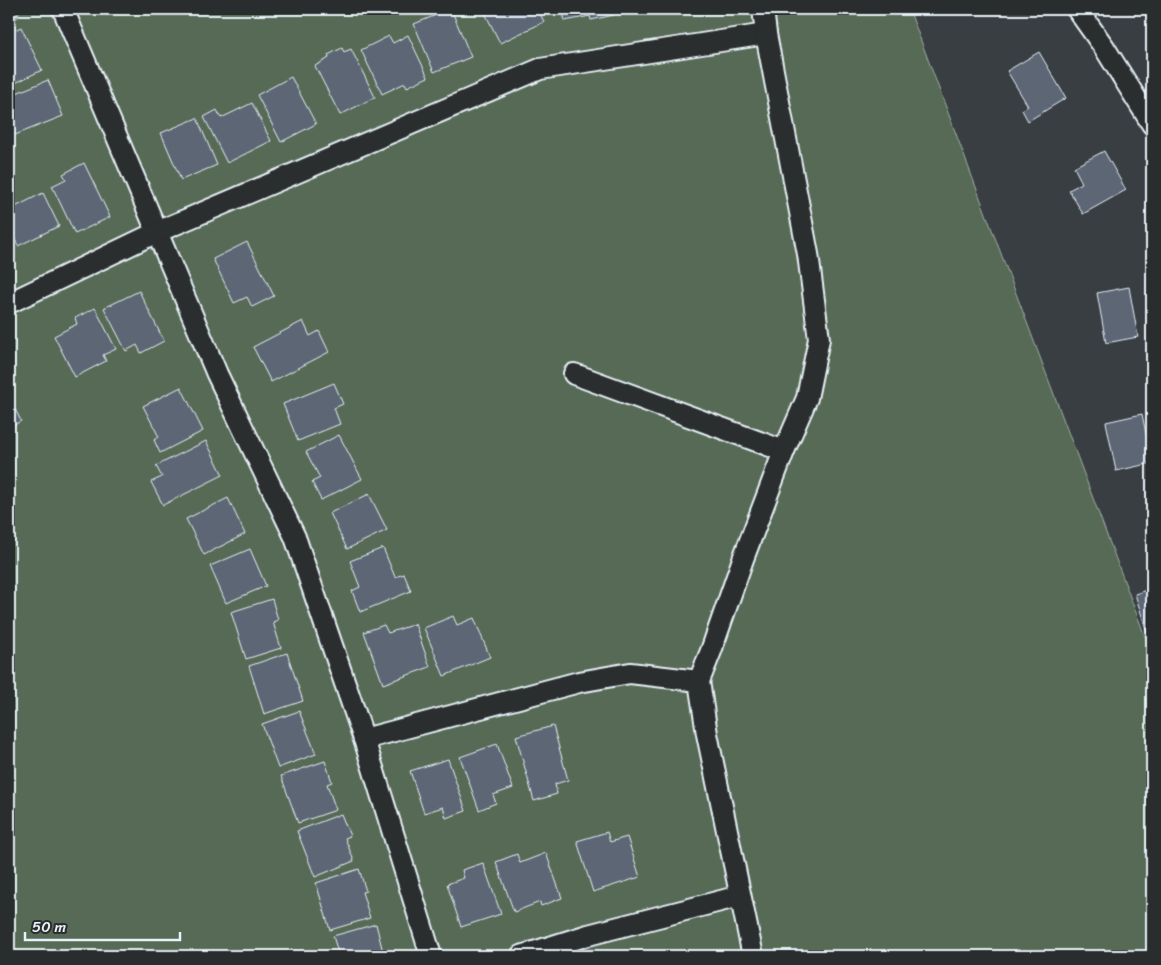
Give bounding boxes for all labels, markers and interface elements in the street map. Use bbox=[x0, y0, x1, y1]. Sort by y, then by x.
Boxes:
scale bar bbox=[25, 910, 180, 942]
text: 50 m bbox=[32, 914, 67, 940]

